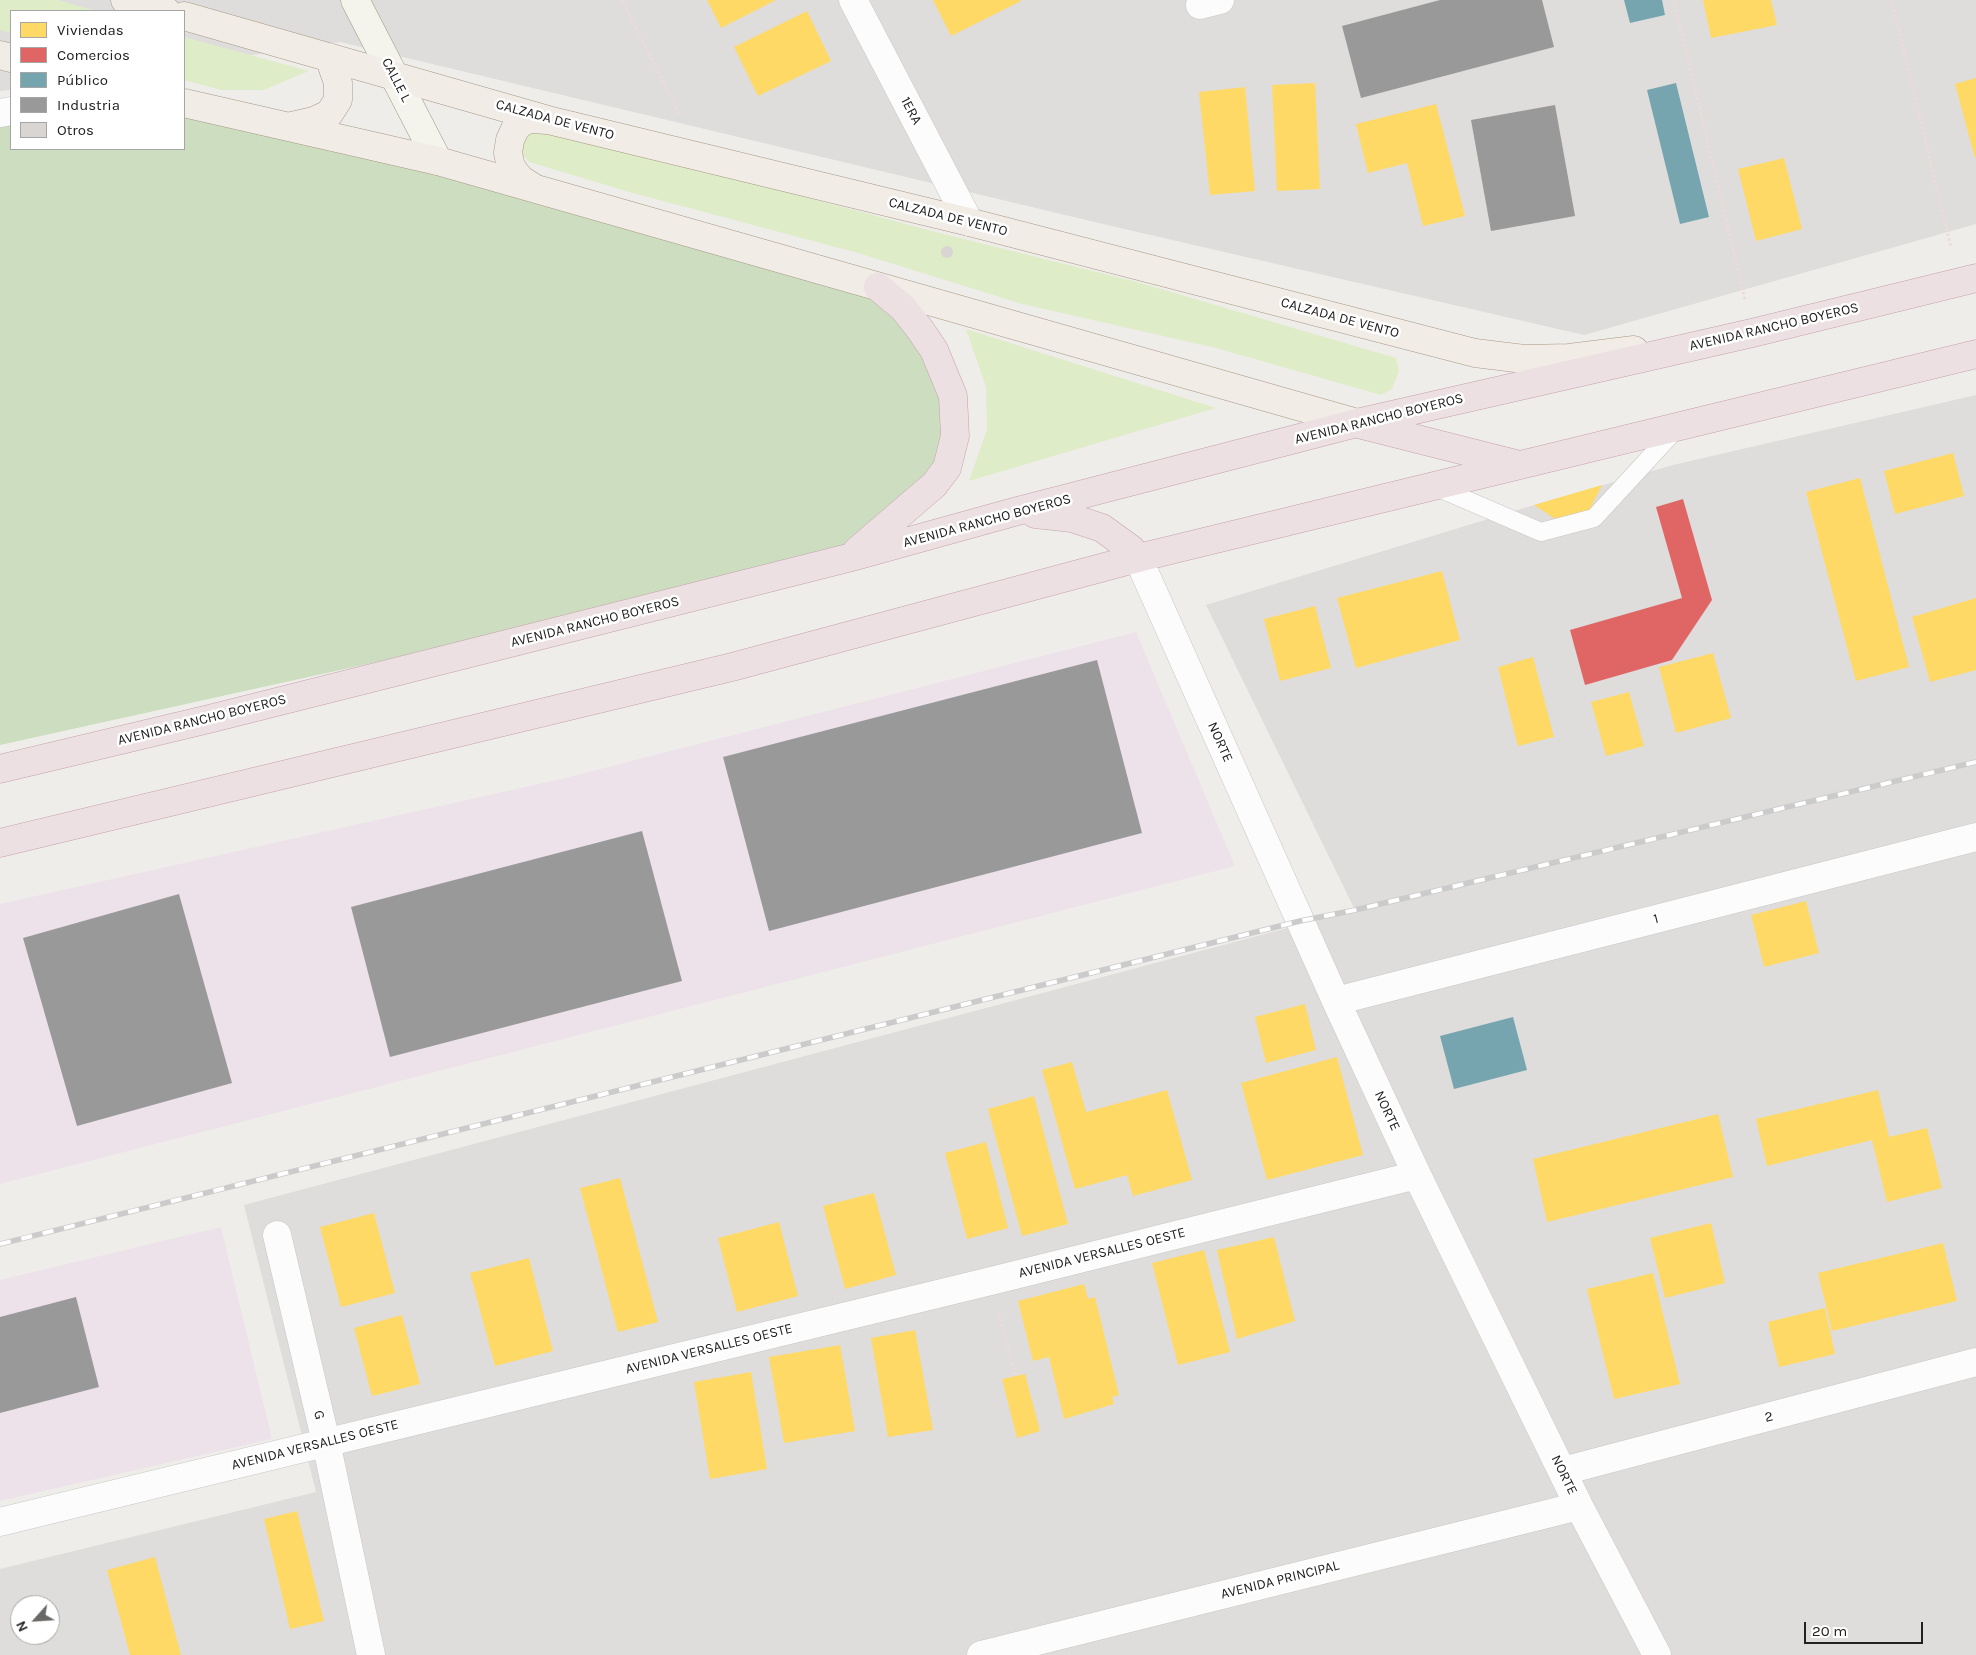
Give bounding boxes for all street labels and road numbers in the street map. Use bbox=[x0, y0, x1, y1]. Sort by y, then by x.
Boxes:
street label: CALLE L bbox=[378, 55, 414, 105]
street label: 1ERA bbox=[897, 94, 925, 128]
street label: CALZADA DE VENTO bbox=[494, 96, 616, 144]
street label: CALZADA DE VENTO bbox=[887, 194, 1009, 240]
street label: CALZADA DE VENTO bbox=[1279, 294, 1401, 342]
street label: AVENIDA RANCHO BOYEROS bbox=[1688, 299, 1860, 355]
street label: AVENIDA RANCHO BOYEROS bbox=[1293, 390, 1465, 448]
street label: AVENIDA RANCHO BOYEROS bbox=[901, 490, 1073, 552]
street label: AVENIDA RANCHO BOYEROS bbox=[509, 593, 681, 651]
street label: AVENIDA RANCHO BOYEROS bbox=[116, 691, 288, 749]
street label: NORTE bbox=[1204, 719, 1236, 765]
street label: 1 bbox=[1652, 910, 1660, 928]
street label: NORTE bbox=[1370, 1088, 1404, 1134]
street label: AVENIDA VERSALLES OESTE bbox=[1017, 1224, 1187, 1282]
street label: AVENIDA VERSALLES OESTE bbox=[624, 1320, 794, 1378]
street label: 2 bbox=[1763, 1408, 1775, 1426]
street label: G bbox=[310, 1409, 328, 1421]
street label: AVENIDA VERSALLES OESTE bbox=[230, 1416, 400, 1474]
street label: NORTE bbox=[1547, 1452, 1581, 1498]
street label: AVENIDA PRINCIPAL bbox=[1219, 1557, 1341, 1603]

